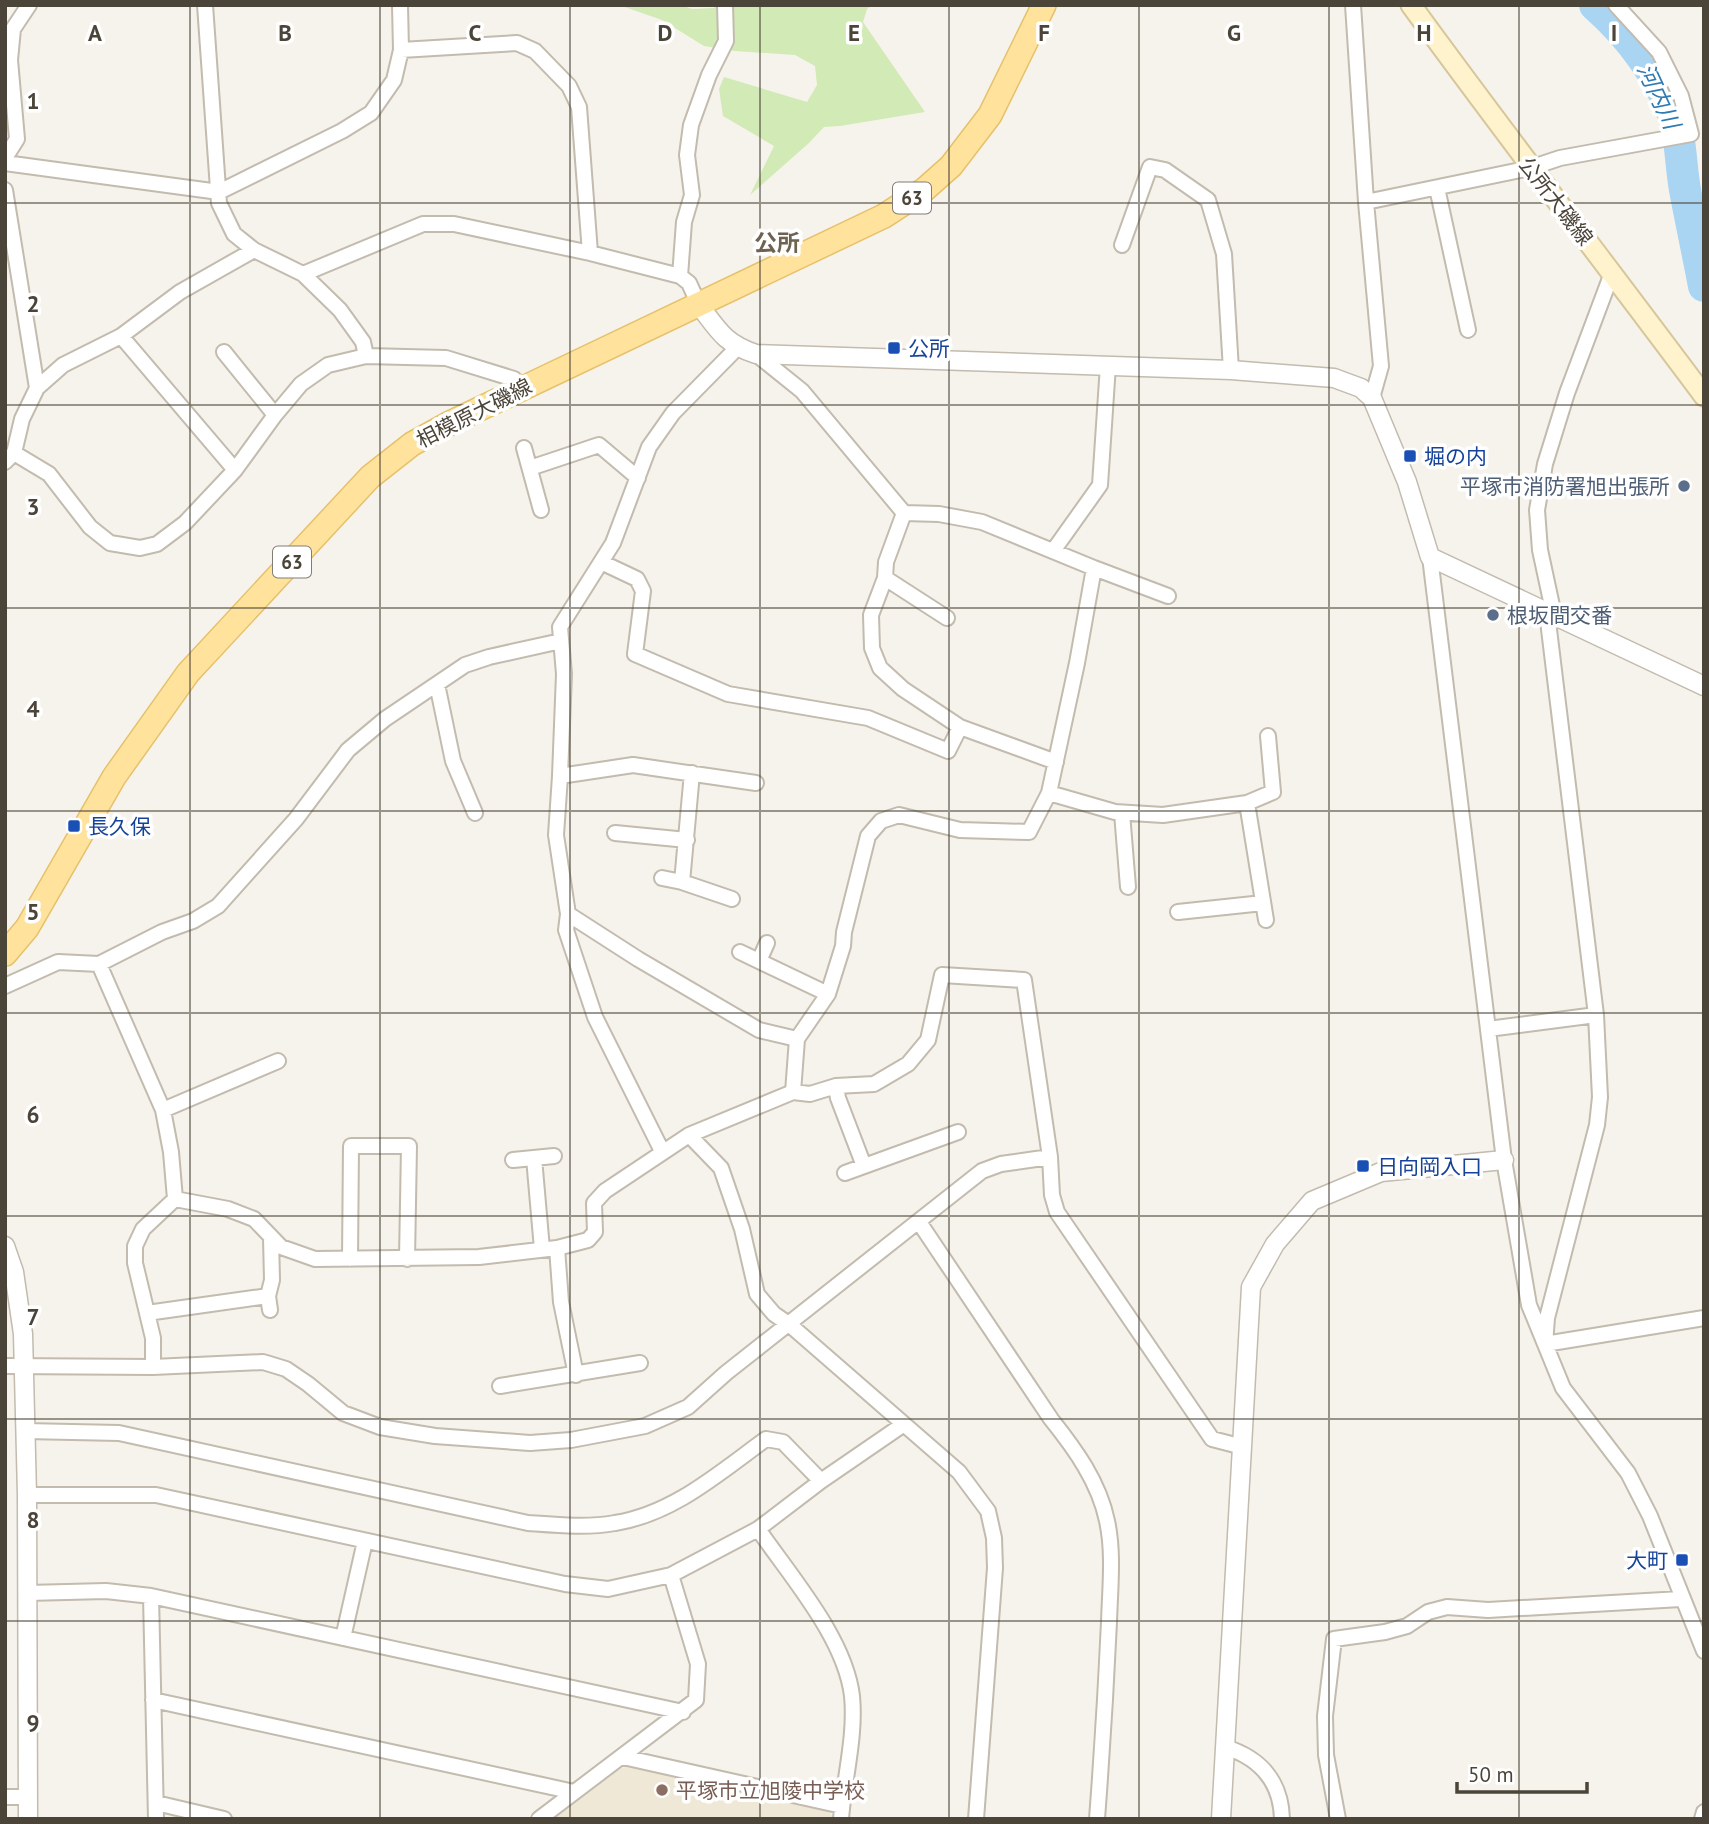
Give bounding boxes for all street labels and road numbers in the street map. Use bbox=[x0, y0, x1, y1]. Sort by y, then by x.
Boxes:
street label: 公所大磯線 bbox=[1513, 151, 1599, 251]
road number: 63 bbox=[893, 182, 931, 214]
street label: 相模原大磯線 bbox=[412, 372, 536, 454]
road number: 63 bbox=[273, 547, 311, 578]

